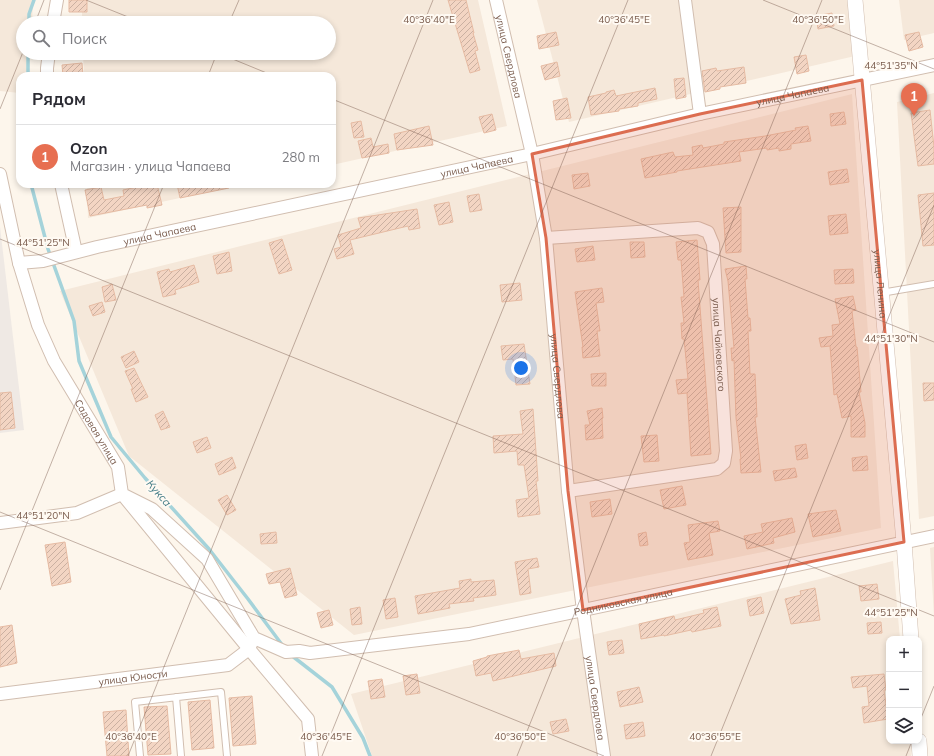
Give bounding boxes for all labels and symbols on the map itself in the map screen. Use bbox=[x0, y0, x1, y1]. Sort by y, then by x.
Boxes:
text: 40°36'40"E bbox=[403, 13, 455, 26]
text: 40°36'45"E bbox=[598, 13, 650, 26]
text: 40°36'50"E bbox=[792, 13, 844, 26]
street label: улица Свердлова bbox=[493, 14, 525, 100]
text: 44°51'35"N bbox=[864, 59, 918, 72]
street label: улица Чапаева bbox=[755, 81, 830, 109]
pin: 1 bbox=[901, 83, 927, 116]
street label: улица Чапаева bbox=[439, 152, 514, 180]
street label: улица Чапаева bbox=[122, 220, 197, 248]
text: 44°51'25"N bbox=[16, 236, 70, 249]
street label: улица Ленина bbox=[871, 249, 890, 319]
street label: улица Чайковского bbox=[709, 297, 728, 392]
text: 44°51'30"N bbox=[864, 332, 918, 345]
street label: улица Свердлова bbox=[547, 333, 568, 419]
your location bbox=[511, 358, 531, 378]
street label: Садовая улица bbox=[72, 397, 121, 467]
water label: Кукса bbox=[144, 477, 175, 510]
text: 44°51'20"N bbox=[16, 509, 70, 522]
street label: Родниковская улица bbox=[573, 585, 674, 619]
text: 44°51'25"N bbox=[864, 606, 918, 619]
street label: улица Свердлова bbox=[583, 655, 608, 741]
street label: улица Юности bbox=[98, 667, 168, 688]
text: 40°36'40"E bbox=[105, 730, 157, 743]
text: 40°36'45"E bbox=[300, 730, 352, 743]
text: 40°36'50"E bbox=[494, 730, 546, 743]
text: 40°36'55"E bbox=[689, 730, 741, 743]

